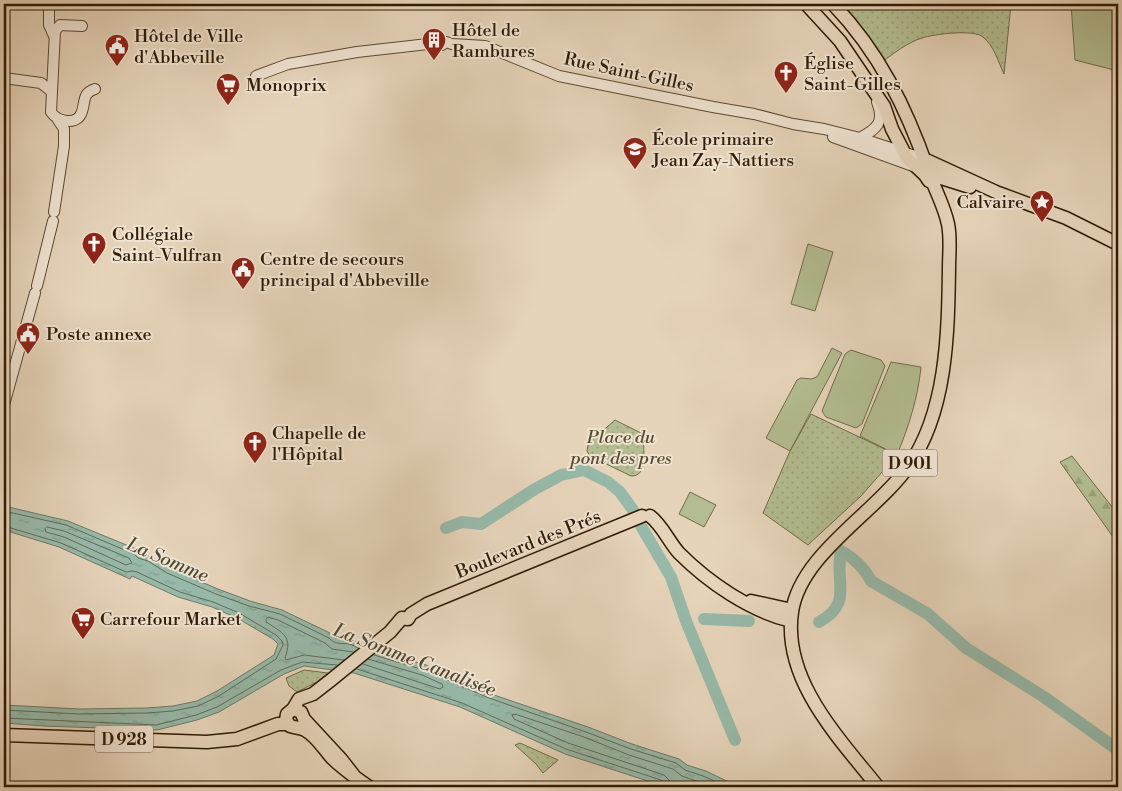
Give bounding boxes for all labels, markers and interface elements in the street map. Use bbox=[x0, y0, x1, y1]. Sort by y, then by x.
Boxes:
place label: Hôtel de Rambures bbox=[452, 19, 535, 63]
place label: Hôtel de Ville d'Abbeville bbox=[134, 25, 243, 69]
building icon: Hôtel de Rambures bbox=[421, 27, 447, 61]
public building icon: Hôtel de Ville d'Abbeville bbox=[104, 33, 130, 67]
street label: Rue Saint-Gilles bbox=[562, 47, 696, 98]
place label: Église Saint-Gilles bbox=[804, 52, 901, 96]
church icon: Église Saint-Gilles bbox=[773, 60, 799, 94]
supermarket icon: Monoprix bbox=[215, 72, 241, 106]
place label: Monoprix bbox=[246, 74, 327, 97]
place label: École primaire Jean Zay-Nattiers bbox=[651, 128, 794, 172]
school or university icon: École primaire Jean Zay-Nattiers bbox=[622, 136, 648, 170]
place icon: Calvaire bbox=[1029, 189, 1055, 223]
place label: Calvaire bbox=[956, 191, 1024, 214]
place label: Collégiale Saint-Vulfran bbox=[112, 223, 222, 267]
church icon: Collégiale Saint-Vulfran bbox=[81, 231, 107, 265]
place label: Centre de secours principal d'Abbeville bbox=[260, 248, 429, 292]
public building icon: Centre de secours principal d'Abbeville bbox=[230, 256, 256, 290]
public building icon: Poste annexe bbox=[15, 321, 41, 355]
place label: Poste annexe bbox=[46, 323, 152, 346]
place label: Chapelle de l'Hôpital bbox=[272, 422, 366, 466]
park label: Place du pont des pres bbox=[567, 426, 672, 470]
church icon: Chapelle de l'Hôpital bbox=[242, 430, 268, 464]
road number: D 901 bbox=[882, 449, 938, 476]
street label: Boulevard des Prés bbox=[451, 505, 604, 584]
water label: La Somme bbox=[122, 532, 212, 588]
supermarket icon: Carrefour Market bbox=[70, 606, 96, 640]
place label: Carrefour Market bbox=[100, 608, 242, 631]
water label: La Somme Canalisée bbox=[329, 618, 499, 702]
road number: D 928 bbox=[95, 726, 153, 752]

